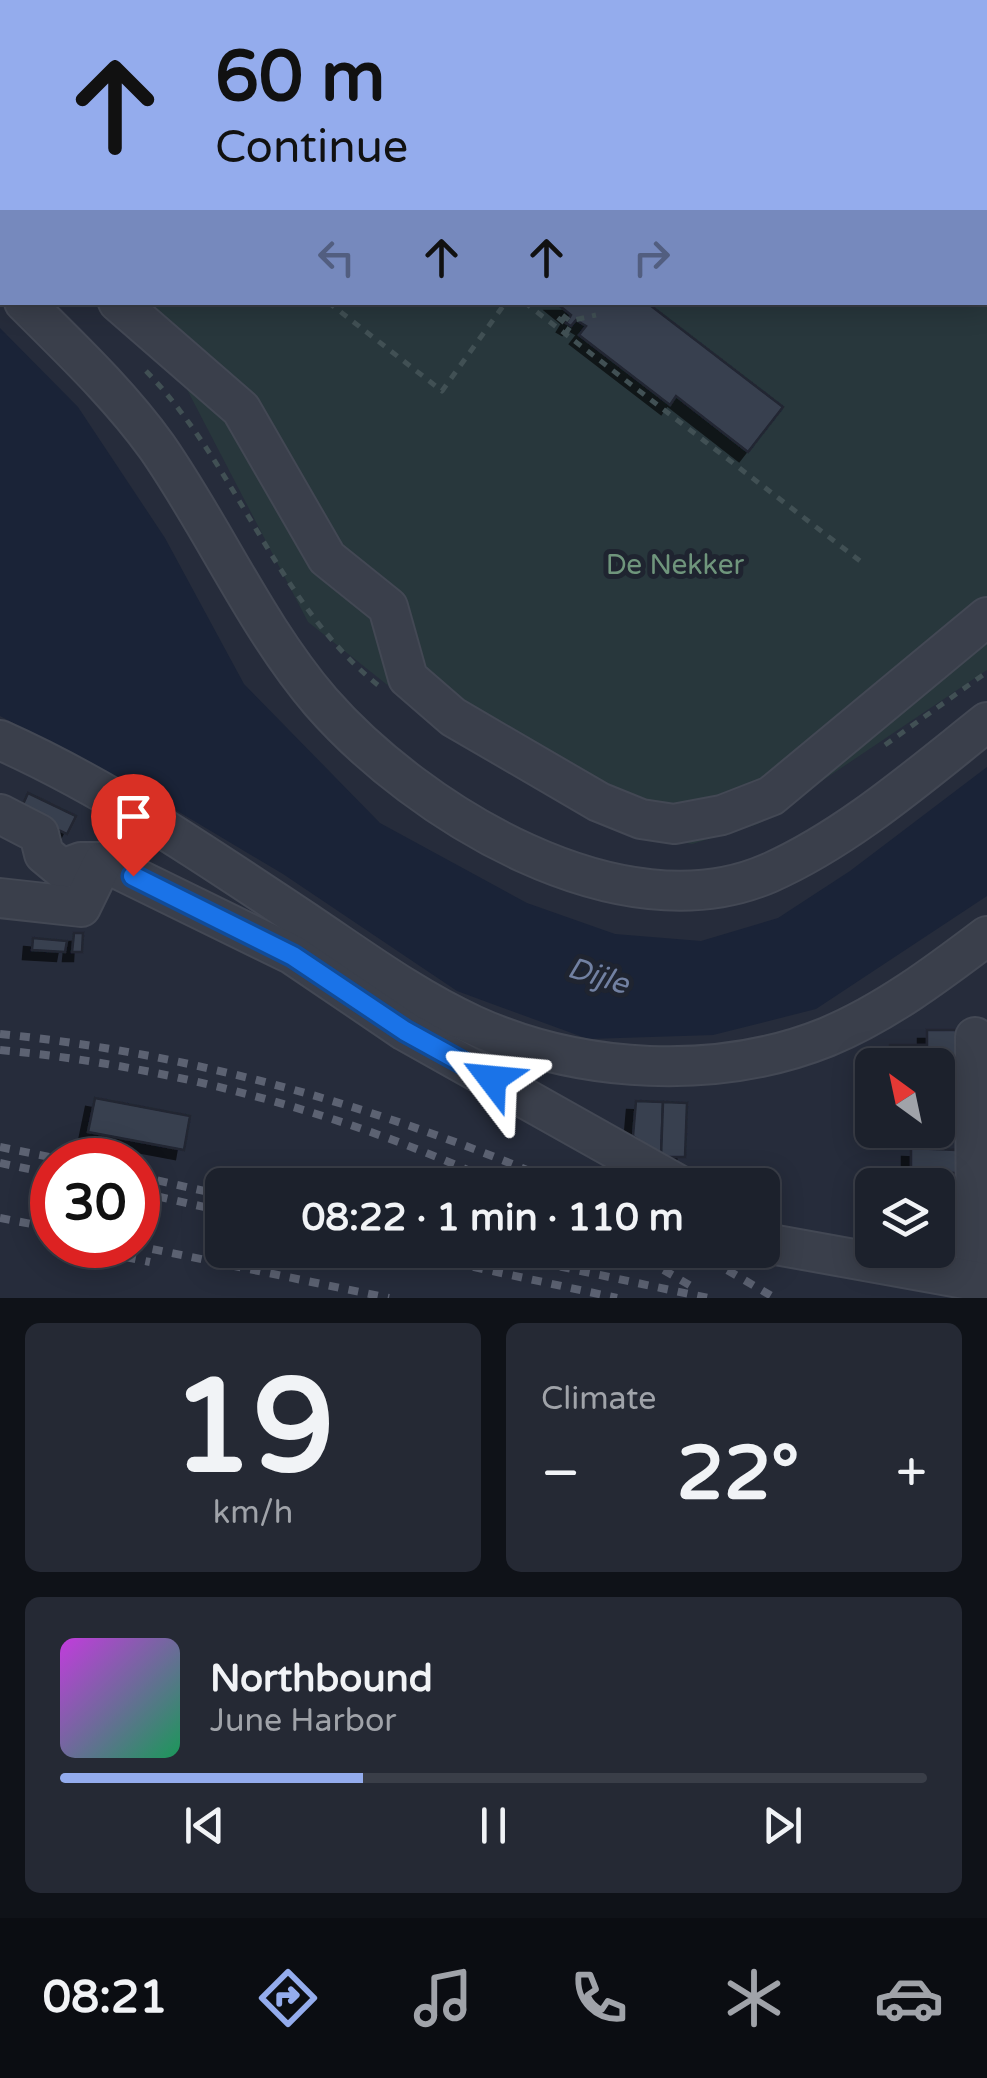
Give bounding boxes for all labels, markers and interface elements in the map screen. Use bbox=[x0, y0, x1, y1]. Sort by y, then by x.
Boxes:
text: 60 m bbox=[215, 36, 385, 120]
icon: ahead bbox=[50, 40, 180, 170]
text: Continue bbox=[215, 121, 408, 175]
icon: left bbox=[309, 230, 364, 285]
icon: ahead bbox=[414, 230, 469, 285]
icon: ahead bbox=[519, 230, 574, 285]
icon: right bbox=[624, 230, 679, 285]
park label: De Nekker bbox=[606, 548, 744, 582]
pin bbox=[91, 774, 176, 877]
icon: arrive bbox=[106, 789, 161, 844]
water label: Dijle bbox=[563, 949, 635, 1003]
position arrow bbox=[440, 1027, 544, 1131]
north arrow bbox=[855, 1048, 955, 1148]
map controls bbox=[855, 1048, 955, 1268]
speed limit sign: 30 bbox=[30, 1138, 160, 1268]
button: layers bbox=[855, 1168, 955, 1268]
text: 08:22 · 1 min · 110 m bbox=[301, 1195, 684, 1241]
text: 19 bbox=[171, 1351, 335, 1507]
text: Climate bbox=[541, 1380, 656, 1418]
text: 22° bbox=[677, 1429, 799, 1519]
text: − bbox=[541, 1441, 580, 1507]
text: + bbox=[896, 1441, 927, 1507]
text: km/h bbox=[213, 1494, 293, 1532]
text: Northbound bbox=[210, 1656, 433, 1702]
text: June Harbor bbox=[210, 1702, 397, 1740]
icon: previous bbox=[177, 1798, 232, 1853]
icon: pause bbox=[466, 1798, 521, 1853]
icon: next bbox=[755, 1798, 810, 1853]
icon: directions bbox=[253, 1963, 323, 2033]
icon: music bbox=[408, 1963, 478, 2033]
icon: phone bbox=[564, 1963, 634, 2033]
icon: climate bbox=[719, 1963, 789, 2033]
icon: car bbox=[874, 1963, 944, 2033]
text: 08:21 bbox=[43, 1971, 167, 2025]

